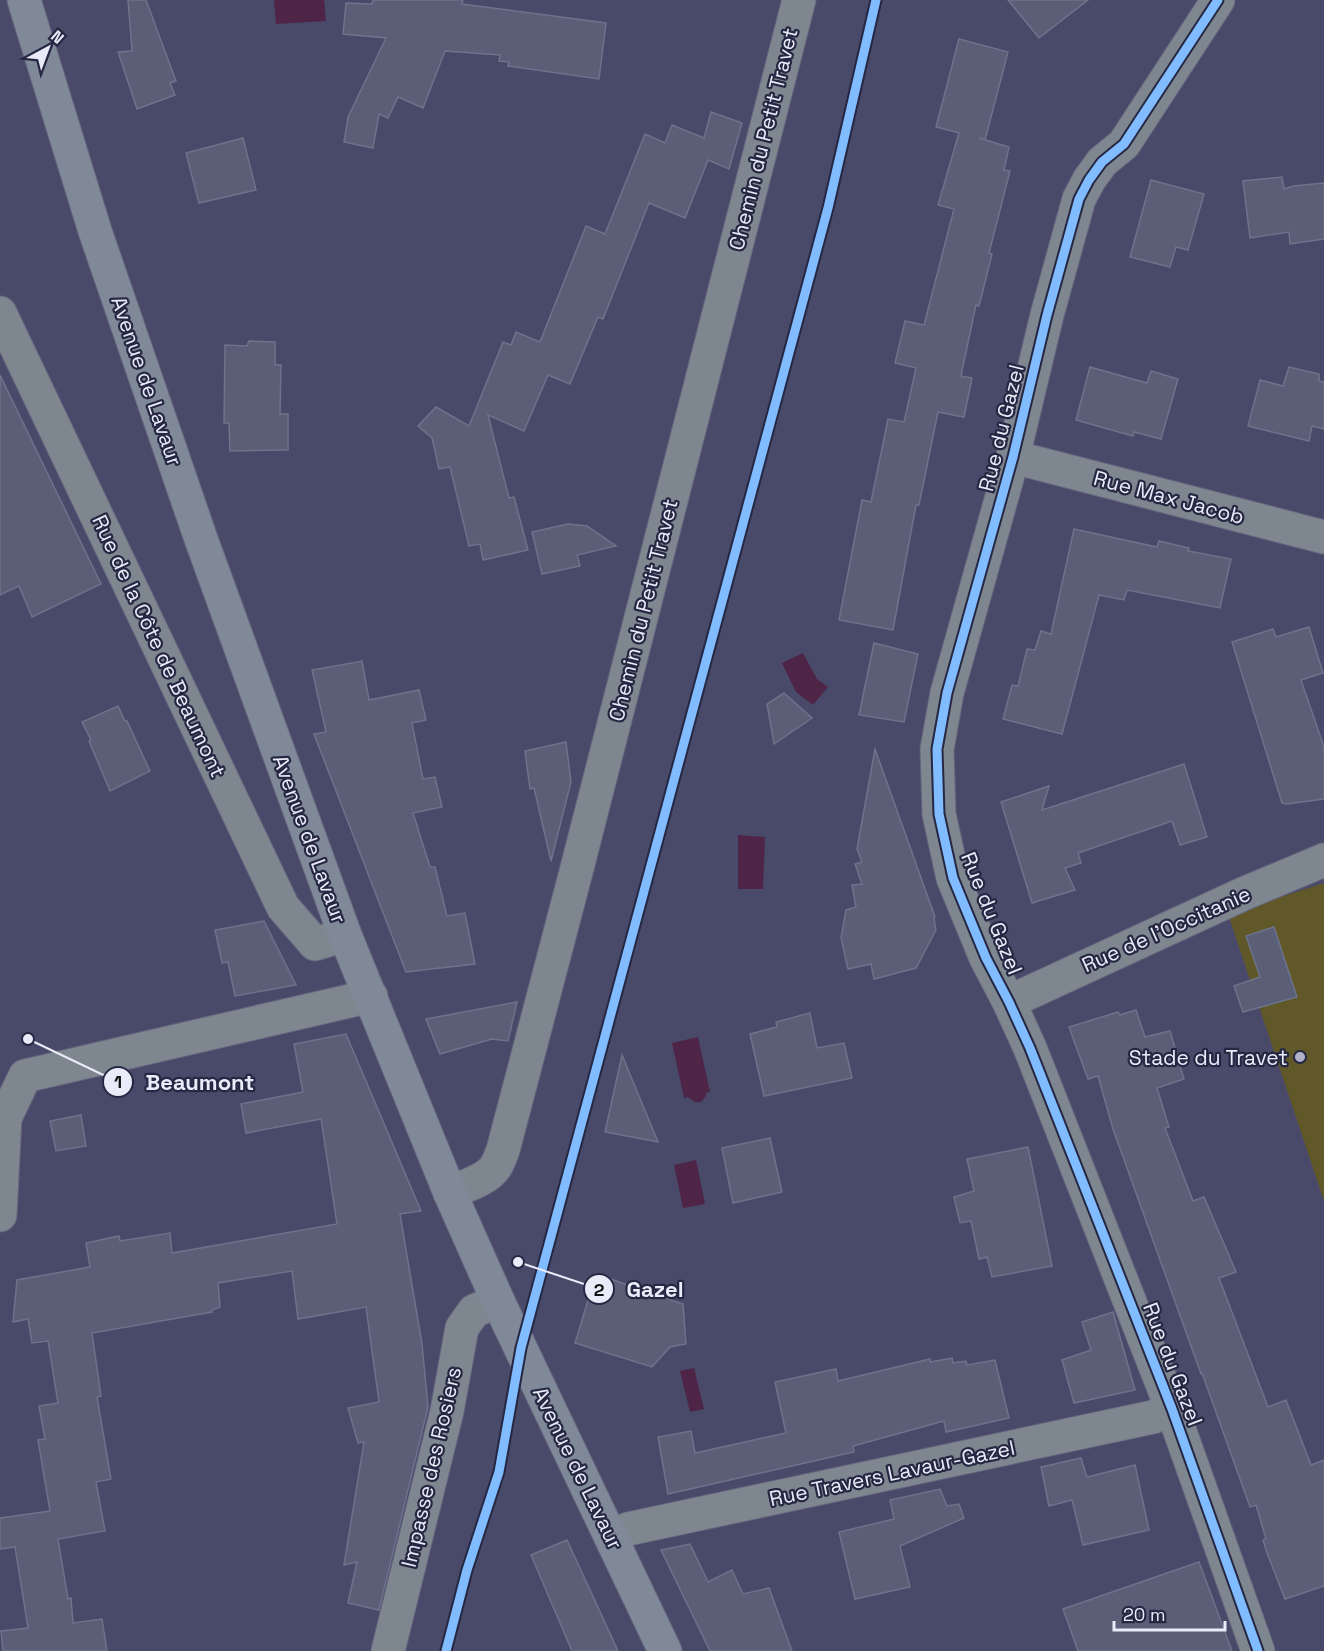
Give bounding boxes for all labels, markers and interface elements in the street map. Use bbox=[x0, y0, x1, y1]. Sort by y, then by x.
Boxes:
north arrow bbox=[18, 18, 78, 78]
street label: Chemin du Petit Travet bbox=[722, 25, 804, 253]
text: N bbox=[47, 26, 68, 49]
street label: Avenue de Lavaur bbox=[105, 293, 189, 469]
street label: Rue du Gazel bbox=[972, 362, 1030, 494]
street label: Rue Max Jacob bbox=[1091, 464, 1247, 530]
street label: Chemin du Petit Travet bbox=[602, 496, 684, 724]
street label: Rue de la Côte de Beaumont bbox=[86, 510, 232, 782]
street label: Avenue de Lavaur bbox=[267, 751, 353, 927]
street label: Rue du Gazel bbox=[955, 848, 1029, 978]
street label: Rue de l'Occitanie bbox=[1077, 880, 1255, 978]
place label: Stade du Travet bbox=[1129, 1044, 1288, 1071]
marker: Stade du Travet bbox=[1293, 1050, 1307, 1064]
callout: Beaumont bbox=[103, 1062, 266, 1102]
text: Beaumont bbox=[146, 1068, 254, 1096]
text: 1 bbox=[114, 1070, 122, 1093]
callout: Gazel bbox=[584, 1269, 696, 1309]
text: Gazel bbox=[626, 1275, 684, 1303]
text: 2 bbox=[594, 1278, 605, 1301]
street label: Rue du Gazel bbox=[1137, 1299, 1209, 1429]
street label: Impasse des Rosiers bbox=[395, 1364, 467, 1570]
street label: Avenue de Lavaur bbox=[527, 1382, 629, 1554]
street label: Rue Travers Lavaur-Gazel bbox=[767, 1434, 1017, 1512]
scale bar bbox=[1114, 1594, 1225, 1632]
text: 20 m bbox=[1123, 1603, 1166, 1626]

